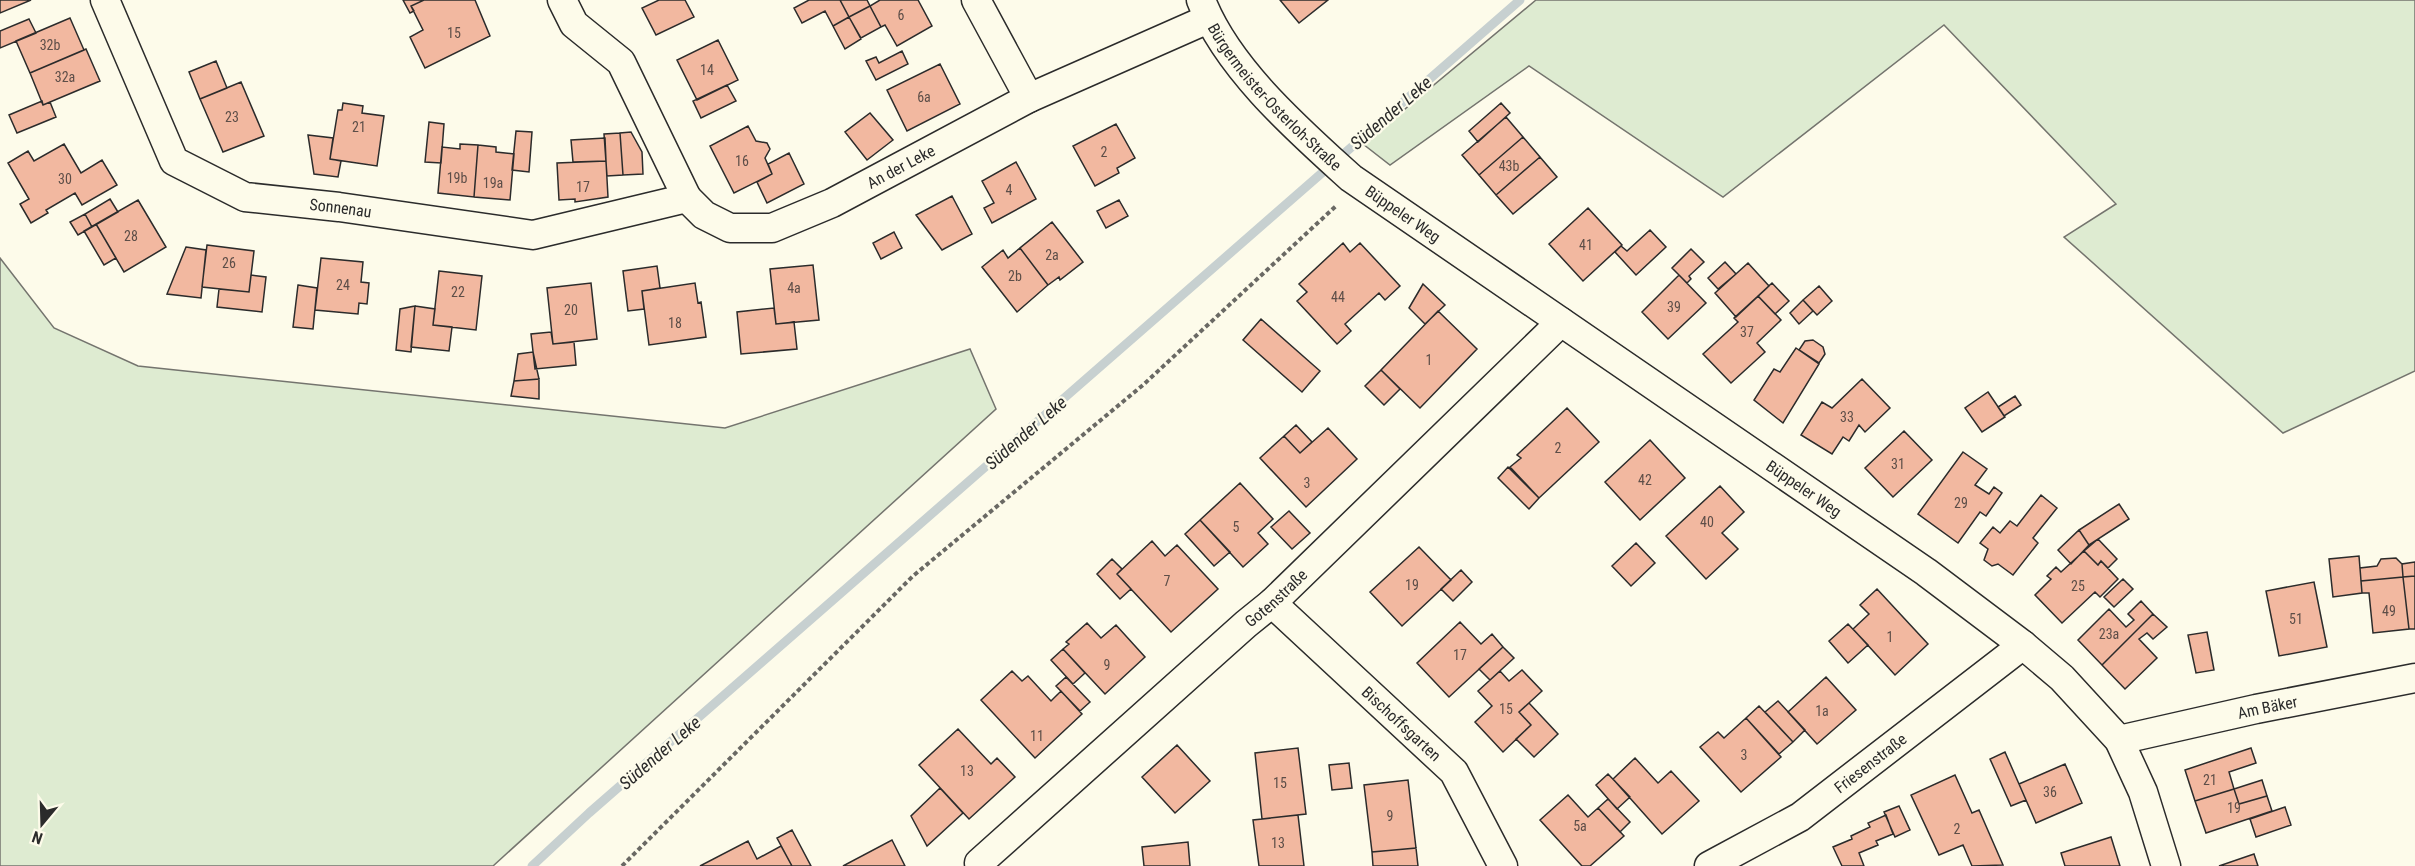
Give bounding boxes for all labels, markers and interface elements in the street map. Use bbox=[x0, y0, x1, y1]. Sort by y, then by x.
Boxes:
house number: 6 bbox=[898, 7, 905, 23]
street label: Bürgermeister-Osterloh-Straße bbox=[1204, 20, 1345, 175]
house number: 15 bbox=[447, 25, 461, 41]
house number: 32b bbox=[40, 37, 60, 53]
house number: 14 bbox=[700, 62, 714, 78]
house number: 32a bbox=[55, 69, 75, 85]
water label: Südender Leke bbox=[1346, 71, 1436, 154]
house number: 6a bbox=[917, 89, 931, 105]
house number: 23 bbox=[225, 109, 239, 125]
house number: 21 bbox=[352, 119, 366, 135]
street label: An der Leke bbox=[864, 141, 938, 193]
house number: 2 bbox=[1101, 144, 1108, 160]
house number: 16 bbox=[735, 153, 749, 169]
house number: 43b bbox=[1499, 158, 1519, 174]
house number: 19b bbox=[447, 170, 467, 186]
house number: 30 bbox=[58, 171, 72, 187]
house number: 19a bbox=[483, 175, 503, 191]
house number: 17 bbox=[576, 179, 590, 195]
house number: 4 bbox=[1006, 182, 1013, 198]
street label: Büppeler Weg bbox=[1362, 182, 1444, 246]
street label: Sonnenau bbox=[309, 195, 373, 222]
house number: 28 bbox=[124, 228, 138, 244]
house number: 41 bbox=[1579, 237, 1593, 253]
house number: 2a bbox=[1045, 247, 1059, 263]
house number: 26 bbox=[222, 255, 236, 271]
house number: 2b bbox=[1008, 268, 1022, 284]
house number: 24 bbox=[336, 277, 350, 293]
house number: 4a bbox=[787, 280, 801, 296]
house number: 22 bbox=[451, 284, 465, 300]
house number: 44 bbox=[1331, 289, 1345, 305]
house number: 39 bbox=[1667, 299, 1681, 315]
house number: 20 bbox=[564, 302, 578, 318]
house number: 18 bbox=[668, 315, 682, 331]
house number: 37 bbox=[1740, 324, 1754, 340]
house number: 1 bbox=[1426, 352, 1432, 368]
water label: Südender Leke bbox=[981, 391, 1071, 474]
house number: 33 bbox=[1840, 409, 1854, 425]
house number: 2 bbox=[1555, 440, 1562, 456]
street label: Büppeler Weg bbox=[1763, 456, 1845, 521]
house number: 31 bbox=[1891, 456, 1905, 472]
house number: 42 bbox=[1638, 472, 1652, 488]
house number: 3 bbox=[1304, 475, 1310, 491]
house number: 29 bbox=[1954, 495, 1968, 511]
house number: 40 bbox=[1700, 514, 1714, 530]
house number: 5 bbox=[1233, 519, 1240, 535]
street label: Gotenstraße bbox=[1241, 565, 1311, 631]
house number: 7 bbox=[1164, 573, 1171, 589]
house number: 19 bbox=[1405, 577, 1419, 593]
house number: 25 bbox=[2071, 578, 2085, 594]
house number: 49 bbox=[2382, 603, 2396, 619]
house number: 51 bbox=[2289, 611, 2303, 627]
house number: 23a bbox=[2099, 626, 2119, 642]
house number: 1 bbox=[1887, 629, 1893, 645]
house number: 17 bbox=[1453, 647, 1467, 663]
house number: 9 bbox=[1104, 657, 1110, 673]
street label: Bischoffsgarten bbox=[1358, 682, 1445, 765]
street label: Am Bäker bbox=[2236, 692, 2299, 723]
house number: 15 bbox=[1499, 701, 1513, 717]
house number: 1a bbox=[1815, 703, 1829, 719]
water label: Südender Leke bbox=[615, 711, 705, 794]
house number: 11 bbox=[1030, 728, 1044, 744]
street label: Friesenstraße bbox=[1831, 729, 1910, 797]
house number: 3 bbox=[1741, 747, 1747, 763]
house number: 13 bbox=[960, 763, 974, 779]
house number: 21 bbox=[2203, 772, 2217, 788]
house number: 15 bbox=[1273, 775, 1287, 791]
house number: 36 bbox=[2043, 784, 2057, 800]
north arrow bbox=[12, 794, 72, 854]
house number: 19 bbox=[2227, 800, 2241, 816]
house number: 9 bbox=[1387, 808, 1393, 824]
house number: 5a bbox=[1573, 818, 1587, 834]
house number: 2 bbox=[1954, 821, 1961, 837]
text: N bbox=[30, 827, 45, 848]
house number: 13 bbox=[1271, 835, 1285, 851]

